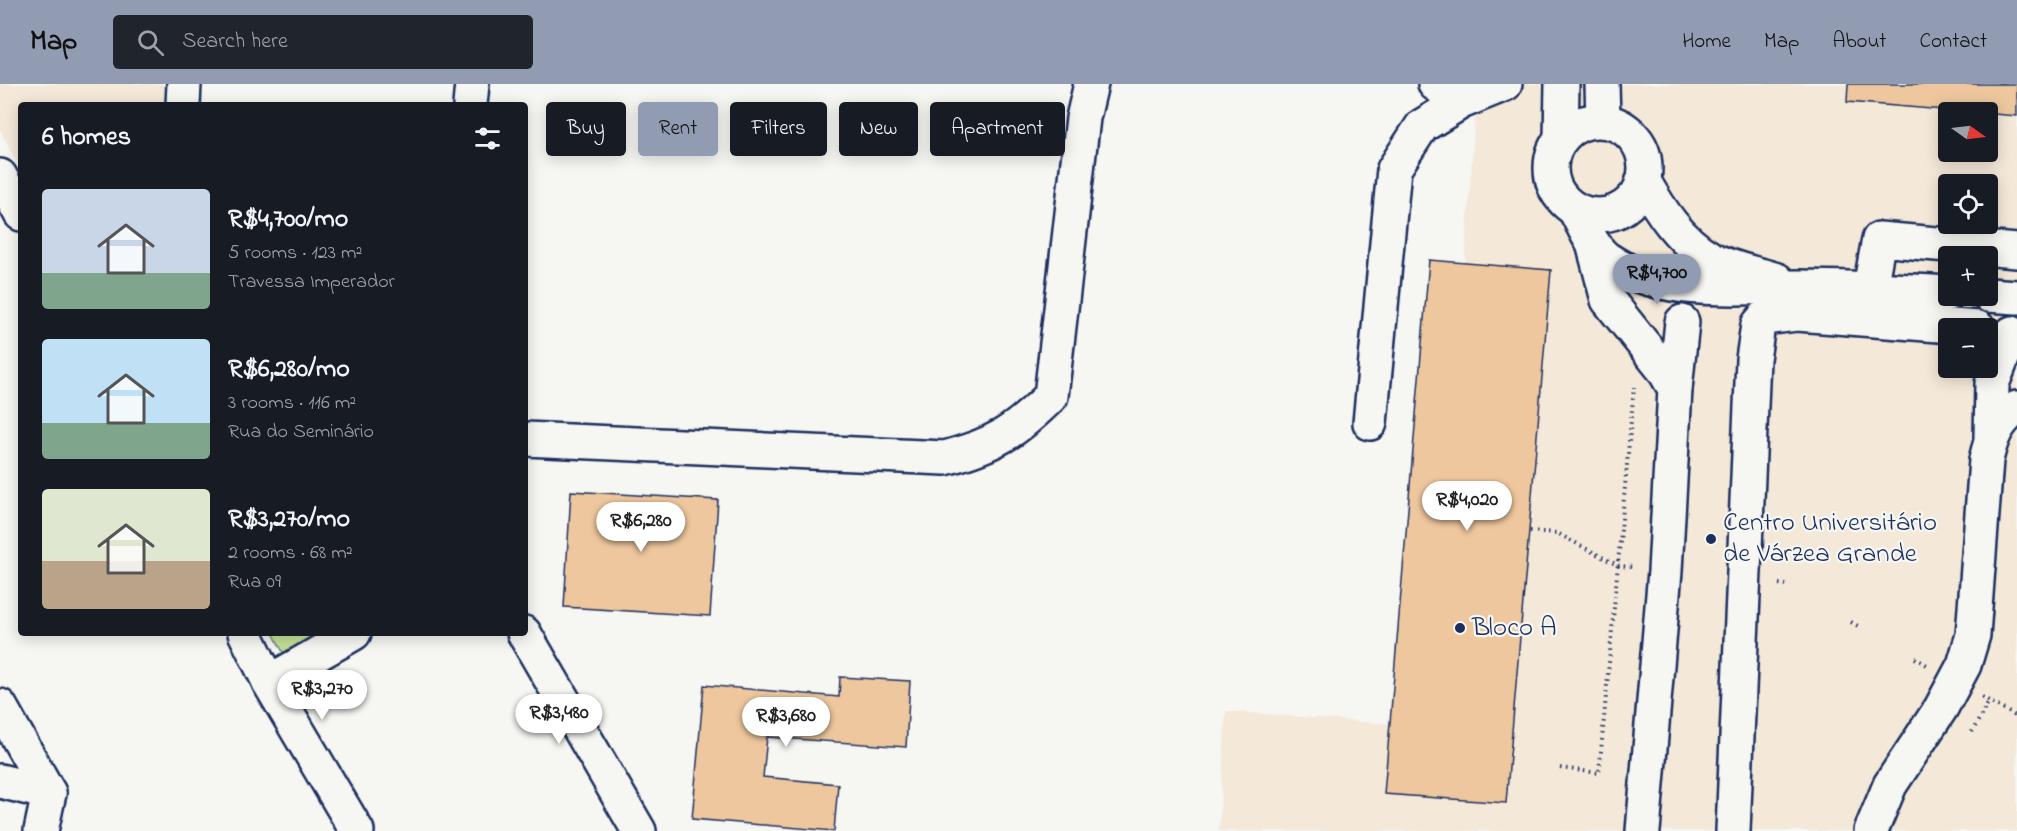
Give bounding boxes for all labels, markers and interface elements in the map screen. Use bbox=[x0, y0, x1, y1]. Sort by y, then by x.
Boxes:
search box bbox=[113, 15, 533, 69]
text: Map bbox=[30, 22, 77, 63]
icon: search bbox=[134, 26, 167, 59]
text: Search here bbox=[182, 26, 288, 58]
text: Home bbox=[1682, 27, 1731, 57]
text: Map bbox=[1764, 27, 1799, 57]
text: About bbox=[1832, 27, 1886, 57]
text: Contact bbox=[1919, 27, 1987, 57]
chip: Buy bbox=[546, 102, 626, 156]
chip: Rent bbox=[638, 102, 718, 156]
chip: Filters bbox=[730, 102, 827, 156]
chip: New bbox=[839, 102, 918, 156]
chip: Apartment bbox=[930, 102, 1065, 156]
north arrow bbox=[1938, 102, 1998, 162]
map controls bbox=[1938, 102, 1998, 378]
text: 6 homes bbox=[42, 119, 131, 157]
icon: filters bbox=[471, 122, 504, 155]
button: locate bbox=[1938, 174, 1998, 234]
text: R$4,700/mo bbox=[228, 201, 348, 239]
icon: home bbox=[90, 213, 162, 285]
text: 5 rooms · 123 m² bbox=[228, 239, 362, 268]
button: + bbox=[1938, 246, 1998, 306]
pin: R$4,700 bbox=[1602, 254, 1712, 305]
text: R$4,700 bbox=[1627, 259, 1687, 288]
text: Travessa Imperador bbox=[228, 268, 395, 297]
button: − bbox=[1938, 318, 1998, 378]
text: R$6,280/mo bbox=[228, 351, 350, 389]
icon: home bbox=[90, 363, 162, 435]
text: 3 rooms · 116 m² bbox=[228, 389, 356, 418]
text: Rua do Seminário bbox=[228, 418, 374, 447]
pin: R$4,020 bbox=[1412, 481, 1522, 532]
text: R$4,020 bbox=[1436, 486, 1498, 515]
text: R$3,270/mo bbox=[228, 501, 350, 539]
pin: R$6,280 bbox=[586, 502, 696, 553]
place label: Centro Universitário de Várzea Grande bbox=[1723, 504, 1937, 574]
text: R$6,280 bbox=[610, 507, 672, 536]
icon: home bbox=[90, 513, 162, 585]
marker: Centro Universitário de Várzea Grande bbox=[1704, 532, 1718, 546]
text: 2 rooms · 68 m² bbox=[228, 539, 353, 568]
text: Rua 09 bbox=[228, 568, 281, 597]
place label: Bloco A bbox=[1471, 609, 1557, 648]
marker: Bloco A bbox=[1453, 621, 1467, 635]
pin: R$3,270 bbox=[267, 670, 377, 721]
text: R$3,270 bbox=[291, 675, 353, 704]
pin: R$3,480 bbox=[504, 694, 614, 745]
pin: R$3,680 bbox=[731, 697, 841, 748]
text: R$3,480 bbox=[529, 699, 589, 728]
text: R$3,680 bbox=[756, 702, 816, 731]

